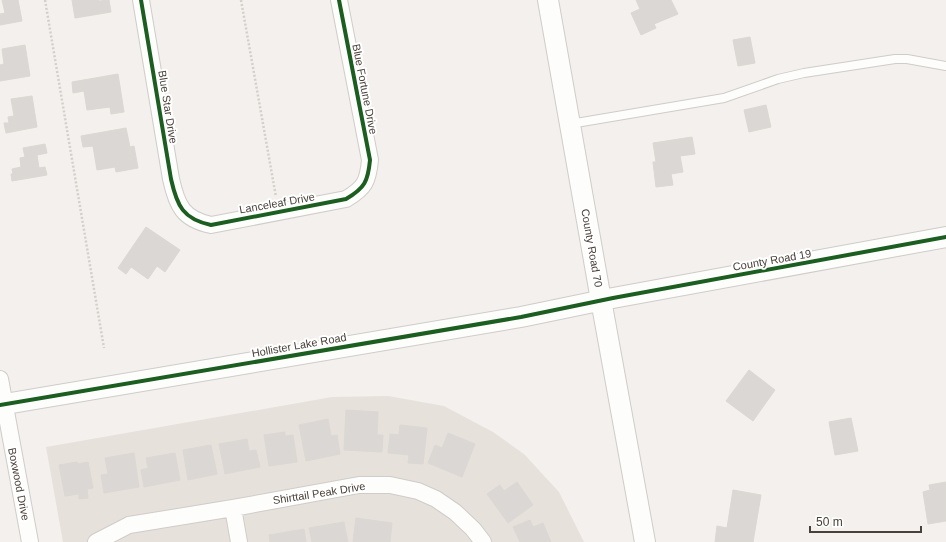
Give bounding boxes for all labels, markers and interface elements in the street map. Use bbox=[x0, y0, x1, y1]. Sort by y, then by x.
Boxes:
street label: Blue Fortune Drive bbox=[350, 43, 380, 135]
street label: Blue Star Drive bbox=[156, 70, 180, 144]
street label: Lanceleaf Drive bbox=[238, 190, 316, 216]
street label: County Road 70 bbox=[579, 208, 605, 288]
street label: County Road 19 bbox=[732, 247, 812, 273]
street label: Hollister Lake Road bbox=[251, 331, 347, 359]
street label: Boxwood Drive bbox=[6, 447, 32, 521]
street label: Shirttail Peak Drive bbox=[272, 480, 366, 506]
scale bar bbox=[810, 508, 921, 534]
text: 50 m bbox=[816, 515, 843, 529]

